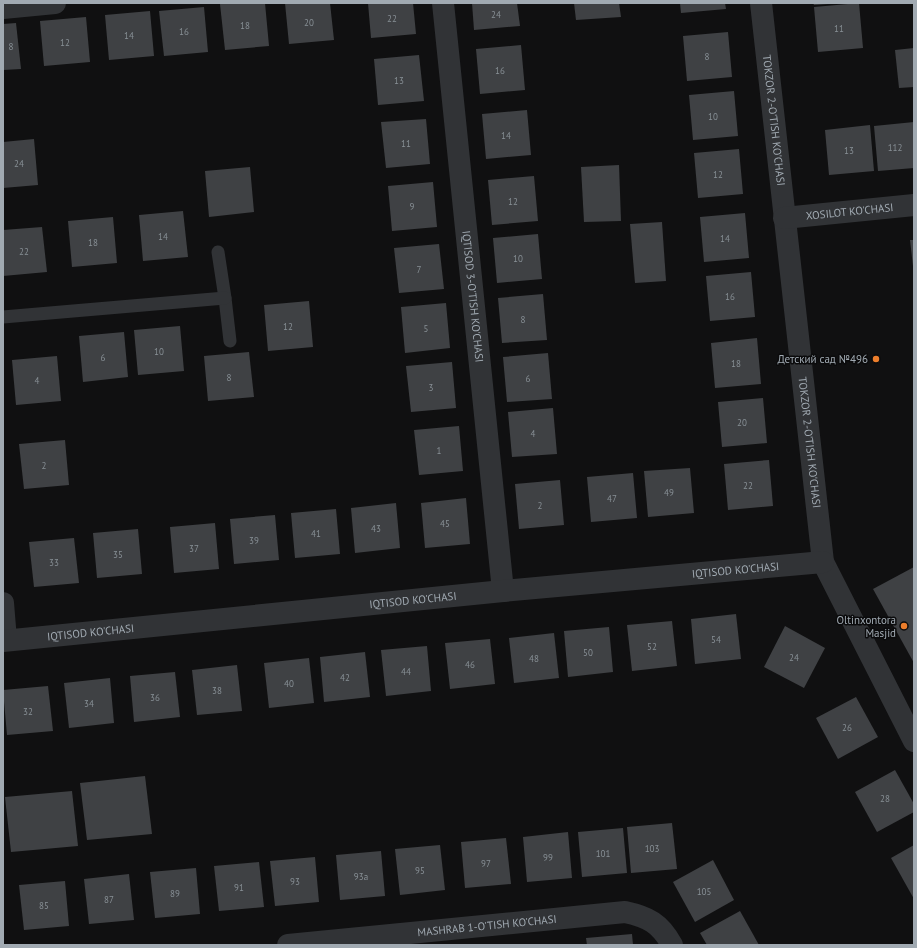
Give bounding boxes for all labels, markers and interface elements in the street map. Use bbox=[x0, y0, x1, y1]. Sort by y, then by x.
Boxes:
house number: 24 bbox=[491, 9, 501, 20]
house number: 22 bbox=[387, 13, 397, 24]
house number: 20 bbox=[304, 17, 314, 28]
house number: 18 bbox=[240, 20, 250, 31]
house number: 11 bbox=[834, 23, 844, 34]
house number: 16 bbox=[179, 26, 189, 37]
house number: 14 bbox=[124, 30, 134, 41]
house number: 12 bbox=[60, 37, 70, 48]
house number: 8 bbox=[9, 41, 14, 52]
house number: 8 bbox=[705, 51, 710, 62]
street label: TOKZOR 2-O'TISH KO'CHASI bbox=[760, 54, 788, 187]
house number: 16 bbox=[495, 65, 505, 76]
house number: 13 bbox=[394, 75, 404, 86]
house number: 10 bbox=[708, 111, 718, 122]
house number: 14 bbox=[501, 130, 511, 141]
house number: 11 bbox=[401, 138, 411, 149]
house number: 112 bbox=[888, 142, 902, 153]
house number: 13 bbox=[844, 145, 854, 156]
house number: 24 bbox=[14, 158, 24, 169]
house number: 12 bbox=[713, 169, 723, 180]
house number: 12 bbox=[508, 196, 518, 207]
street label: XOSILOT KO'CHASI bbox=[805, 200, 894, 223]
house number: 9 bbox=[410, 201, 415, 212]
street label: IQTISOD 3-O'TISH KO'CHASI bbox=[459, 230, 487, 363]
house number: 14 bbox=[158, 231, 168, 242]
house number: 14 bbox=[720, 233, 730, 244]
house number: 18 bbox=[88, 237, 98, 248]
house number: 22 bbox=[19, 246, 29, 257]
house number: 10 bbox=[513, 253, 523, 264]
house number: 7 bbox=[417, 264, 422, 275]
house number: 16 bbox=[725, 291, 735, 302]
house number: 8 bbox=[521, 314, 526, 325]
house number: 12 bbox=[283, 321, 293, 332]
house number: 5 bbox=[424, 323, 429, 334]
house number: 10 bbox=[154, 346, 164, 357]
house number: 6 bbox=[101, 352, 106, 363]
place label: Детский сад №496 bbox=[777, 352, 868, 366]
marker: Детский сад №496 bbox=[871, 354, 881, 364]
house number: 18 bbox=[731, 358, 741, 369]
house number: 8 bbox=[227, 372, 232, 383]
house number: 6 bbox=[526, 373, 531, 384]
house number: 4 bbox=[35, 375, 40, 386]
street label: TOKZOR 2-O'TISH KO'CHASI bbox=[795, 376, 824, 509]
house number: 3 bbox=[429, 382, 434, 393]
house number: 20 bbox=[737, 417, 747, 428]
house number: 4 bbox=[531, 428, 536, 439]
house number: 1 bbox=[437, 445, 442, 456]
house number: 2 bbox=[42, 460, 47, 471]
house number: 22 bbox=[743, 480, 753, 491]
house number: 49 bbox=[664, 487, 674, 498]
house number: 47 bbox=[607, 493, 617, 504]
house number: 2 bbox=[538, 500, 543, 511]
house number: 45 bbox=[440, 518, 450, 529]
house number: 43 bbox=[371, 523, 381, 534]
house number: 41 bbox=[311, 528, 321, 539]
house number: 39 bbox=[249, 535, 259, 546]
house number: 37 bbox=[189, 543, 199, 554]
house number: 35 bbox=[113, 549, 123, 560]
house number: 33 bbox=[49, 557, 59, 568]
street label: IQTISOD KO'CHASI bbox=[691, 559, 780, 581]
street label: IQTISOD KO'CHASI bbox=[369, 589, 457, 611]
place label: Oltinxontora Masjid bbox=[837, 613, 896, 640]
street label: IQTISOD KO'CHASI bbox=[46, 621, 135, 644]
marker: Oltinxontora Masjid bbox=[899, 621, 909, 631]
house number: 54 bbox=[711, 634, 721, 645]
house number: 52 bbox=[647, 641, 657, 652]
house number: 50 bbox=[583, 647, 593, 658]
house number: 24 bbox=[789, 652, 799, 663]
house number: 48 bbox=[529, 653, 539, 664]
house number: 46 bbox=[465, 659, 475, 670]
house number: 44 bbox=[401, 666, 411, 677]
house number: 42 bbox=[340, 672, 350, 683]
house number: 40 bbox=[284, 678, 294, 689]
house number: 38 bbox=[212, 685, 222, 696]
house number: 36 bbox=[150, 692, 160, 703]
house number: 34 bbox=[84, 698, 94, 709]
house number: 32 bbox=[23, 706, 33, 717]
house number: 26 bbox=[842, 722, 852, 733]
house number: 28 bbox=[880, 793, 890, 804]
house number: 103 bbox=[645, 843, 659, 854]
house number: 101 bbox=[596, 848, 610, 859]
house number: 99 bbox=[543, 852, 553, 863]
house number: 97 bbox=[481, 858, 491, 869]
house number: 95 bbox=[415, 865, 425, 876]
house number: 93а bbox=[354, 871, 368, 882]
house number: 93 bbox=[290, 876, 300, 887]
house number: 91 bbox=[234, 882, 244, 893]
house number: 105 bbox=[697, 886, 711, 897]
house number: 89 bbox=[170, 888, 180, 899]
house number: 87 bbox=[104, 894, 114, 905]
house number: 85 bbox=[39, 900, 49, 911]
street label: MASHRAB 1-O'TISH KO'CHASI bbox=[417, 912, 557, 939]

